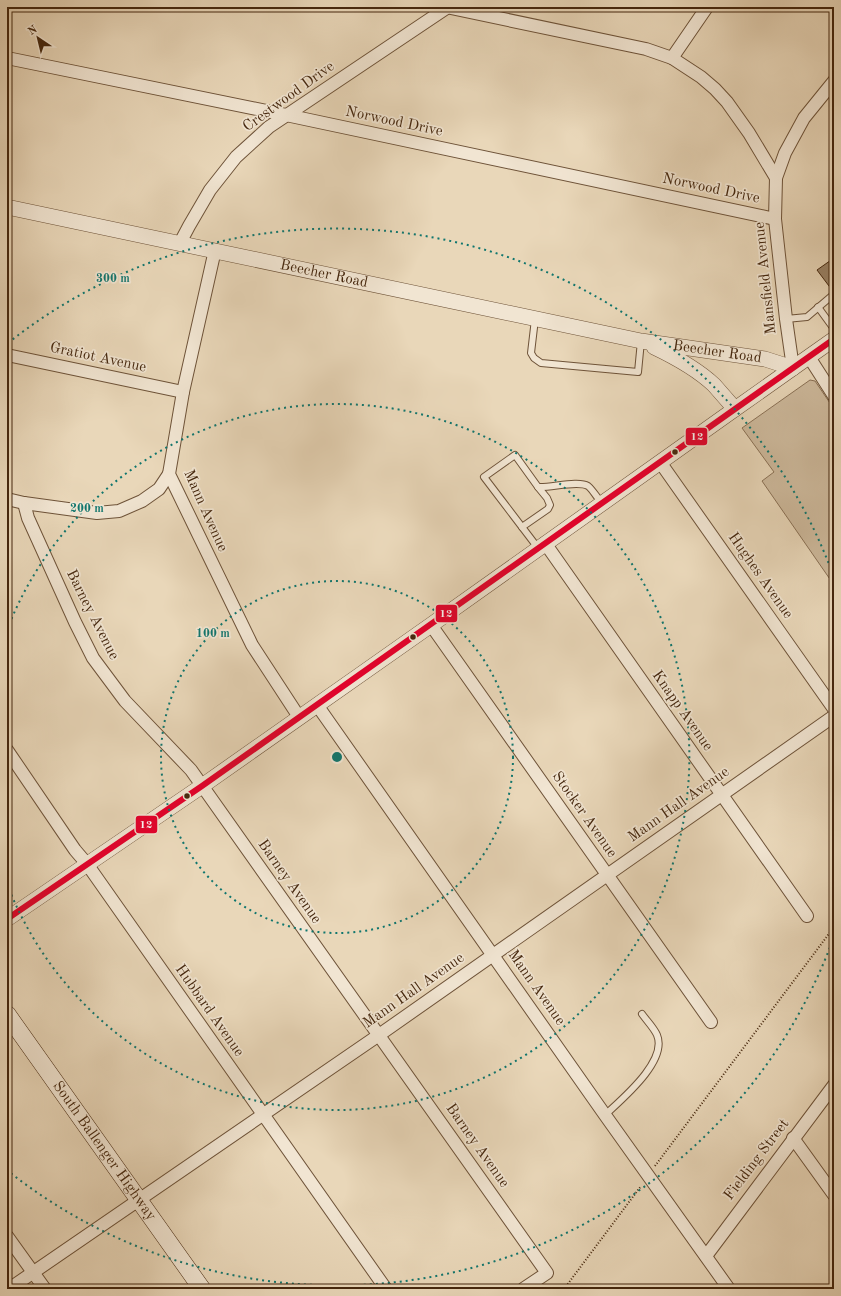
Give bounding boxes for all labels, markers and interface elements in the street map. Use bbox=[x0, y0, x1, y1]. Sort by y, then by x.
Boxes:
north arrow bbox=[18, 18, 58, 58]
text: N bbox=[27, 24, 40, 38]
street label: Crestwood Drive bbox=[241, 59, 337, 135]
street label: Norwood Drive bbox=[344, 104, 444, 140]
street label: Norwood Drive bbox=[661, 171, 761, 207]
street label: Mansfield Avenue bbox=[753, 221, 779, 335]
street label: Beecher Road bbox=[279, 257, 370, 291]
text: 300 m bbox=[96, 273, 130, 285]
street label: Beecher Road bbox=[672, 338, 763, 366]
street label: Gratiot Avenue bbox=[48, 340, 148, 376]
line badge: 12 bbox=[685, 427, 708, 446]
text: 12 bbox=[691, 432, 703, 443]
unlabelled marker bbox=[670, 447, 680, 457]
street label: Mann Avenue bbox=[180, 468, 230, 554]
text: 200 m bbox=[70, 503, 104, 515]
street label: Hughes Avenue bbox=[725, 530, 795, 622]
street label: Barney Avenue bbox=[63, 568, 121, 662]
line badge: 12 bbox=[435, 604, 458, 623]
text: 12 bbox=[440, 609, 452, 620]
text: 100 m bbox=[196, 628, 230, 640]
unlabelled marker bbox=[408, 632, 418, 642]
street label: Knapp Avenue bbox=[649, 668, 715, 754]
centre of rings bbox=[330, 750, 344, 764]
street label: Mann Hall Avenue bbox=[626, 765, 732, 845]
street label: Stocker Avenue bbox=[549, 769, 619, 861]
unlabelled marker bbox=[182, 791, 192, 801]
line badge: 12 bbox=[135, 815, 158, 834]
text: 12 bbox=[140, 820, 152, 831]
street label: Barney Avenue bbox=[255, 837, 324, 927]
street label: Mann Avenue bbox=[505, 948, 567, 1028]
street label: Mann Hall Avenue bbox=[361, 951, 467, 1031]
street label: Hubbard Avenue bbox=[172, 962, 246, 1060]
street label: South Ballenger Highway bbox=[50, 1079, 159, 1224]
street label: Barney Avenue bbox=[443, 1101, 512, 1191]
street label: Fielding Street bbox=[722, 1117, 792, 1203]

